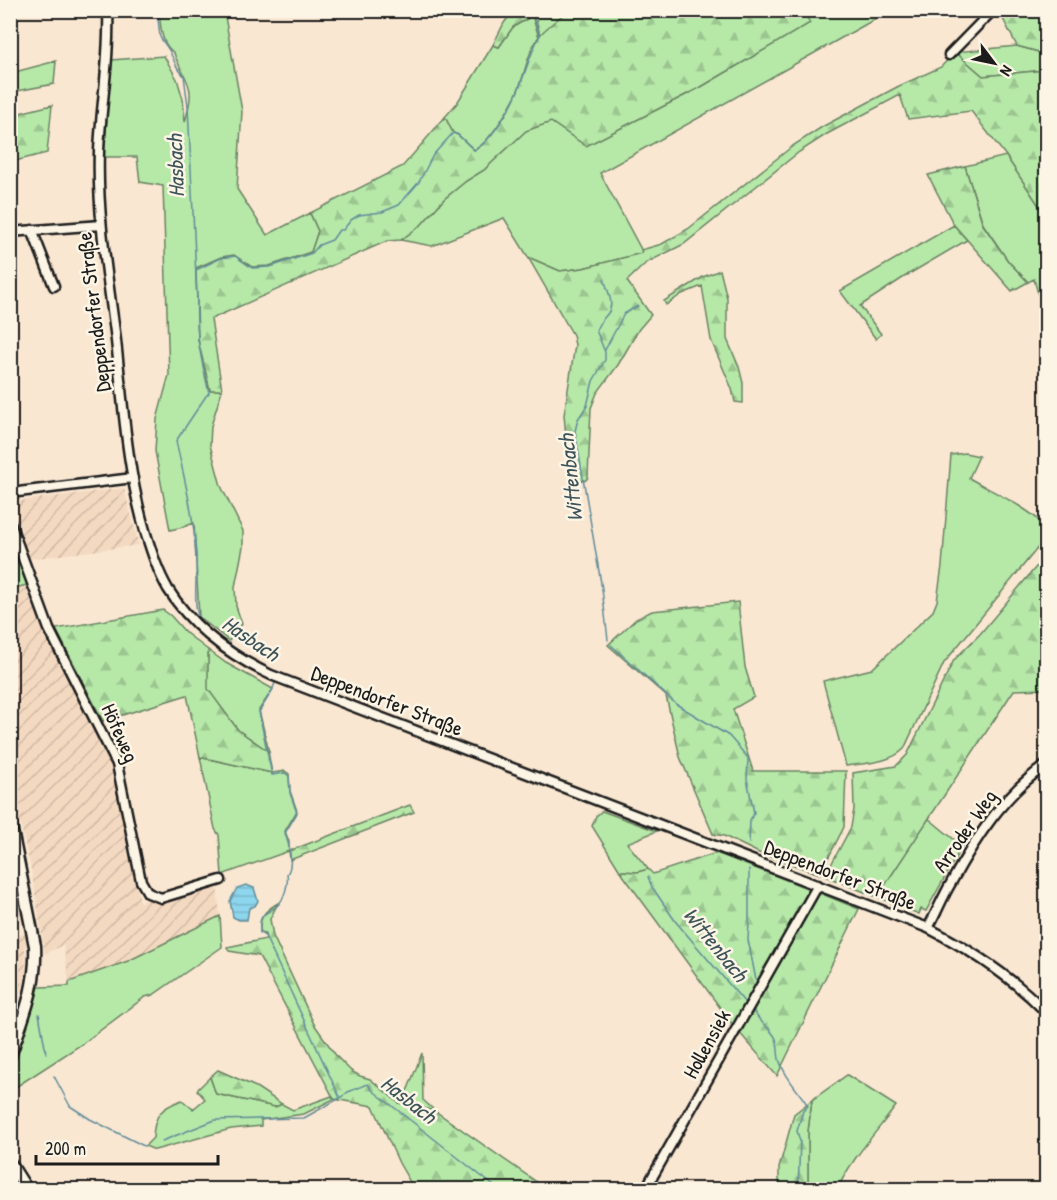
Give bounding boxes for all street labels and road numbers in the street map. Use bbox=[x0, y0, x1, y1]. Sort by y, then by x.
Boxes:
street label: Deppendorfer Straße bbox=[69, 231, 118, 393]
street label: Deppendorfer Straße bbox=[307, 658, 467, 743]
street label: Höfeweg bbox=[95, 699, 146, 767]
street label: Arroder Weg bbox=[925, 783, 1004, 878]
street label: Deppendorfer Straße bbox=[760, 832, 920, 917]
street label: Hollensiek bbox=[676, 1004, 738, 1084]

